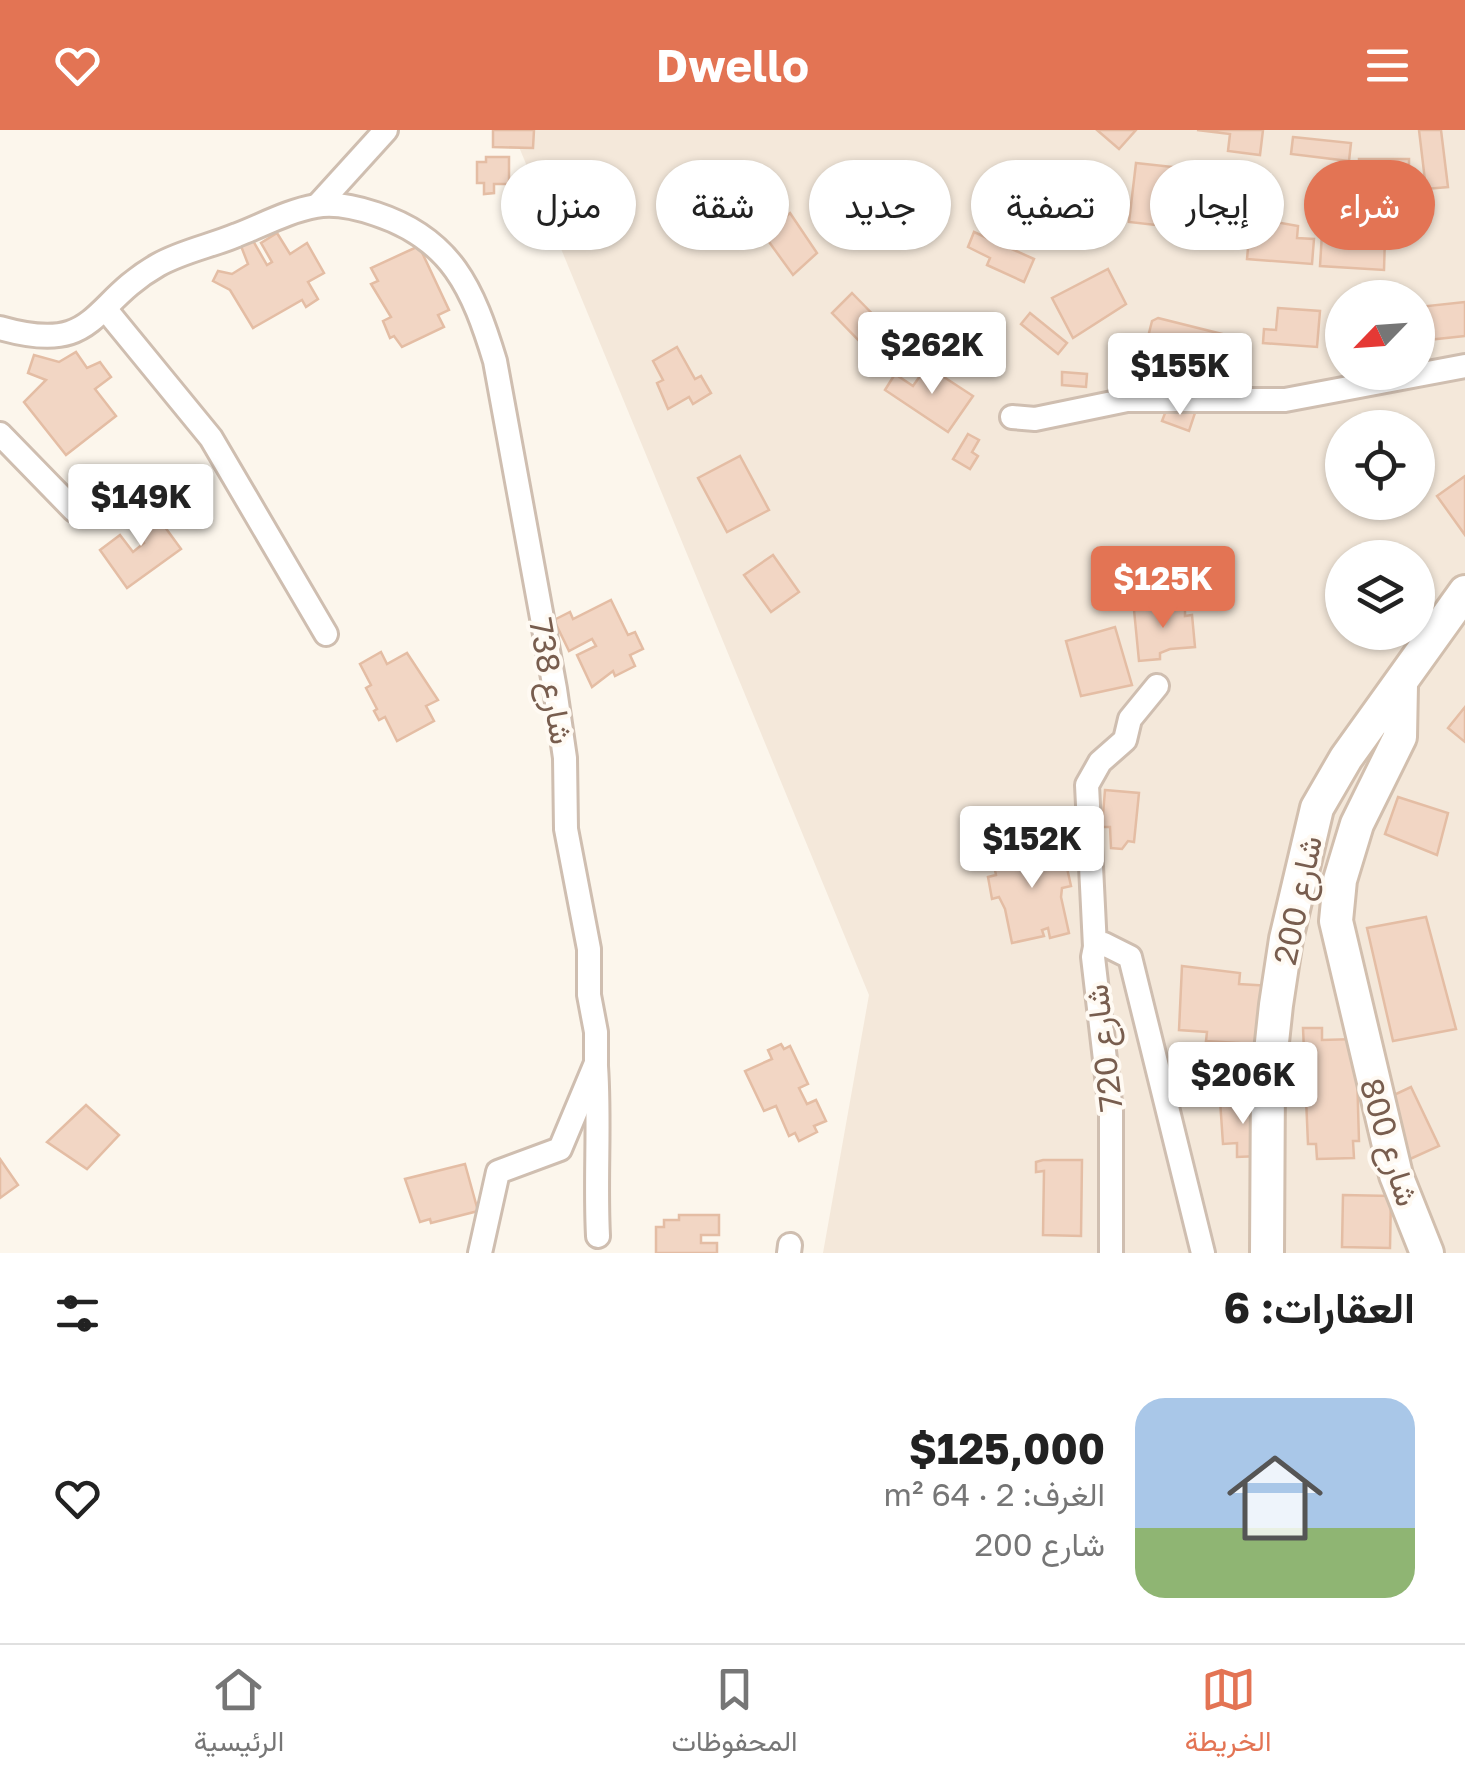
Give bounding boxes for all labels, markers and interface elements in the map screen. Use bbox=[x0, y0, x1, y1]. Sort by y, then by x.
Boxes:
icon: heart bbox=[50, 38, 105, 93]
text: Dwello bbox=[656, 38, 809, 92]
icon: menu bbox=[1360, 38, 1415, 93]
chip: منزل bbox=[501, 160, 636, 250]
chip: شقة bbox=[656, 160, 789, 250]
chip: جديد bbox=[809, 160, 951, 250]
chip: تصفية bbox=[971, 160, 1130, 250]
chip: إيجار bbox=[1150, 160, 1284, 250]
chip: شراء bbox=[1304, 160, 1435, 250]
north arrow bbox=[1325, 280, 1435, 390]
map controls bbox=[1325, 280, 1435, 650]
pin: $262K bbox=[862, 312, 1002, 397]
text: $262K bbox=[880, 325, 984, 363]
pin: $155K bbox=[1110, 333, 1250, 418]
text: $155K bbox=[1130, 346, 1230, 384]
button: locate bbox=[1325, 410, 1435, 520]
pin: $149K bbox=[71, 464, 211, 549]
text: $149K bbox=[90, 477, 192, 515]
button: layers bbox=[1325, 540, 1435, 650]
pin: $125K bbox=[1093, 546, 1233, 631]
text: $125K bbox=[1113, 559, 1213, 597]
street label: شارع 738 bbox=[518, 615, 582, 748]
pin: $152K bbox=[962, 806, 1102, 891]
text: $152K bbox=[982, 819, 1082, 857]
street label: شارع 200 bbox=[1265, 832, 1333, 969]
street label: شارع 720 bbox=[1076, 982, 1134, 1114]
pin: $206K bbox=[1173, 1042, 1313, 1127]
text: $206K bbox=[1190, 1055, 1296, 1093]
street label: شارع 800 bbox=[1349, 1074, 1427, 1212]
text: العقارات: 6 bbox=[1224, 1282, 1415, 1332]
icon: filters bbox=[50, 1286, 105, 1341]
text: $125,000 bbox=[909, 1423, 1105, 1473]
icon: home bbox=[1215, 1438, 1335, 1558]
icon: heart bbox=[50, 1471, 105, 1526]
text: الغرف: 2 · 64 m² bbox=[884, 1475, 1105, 1513]
text: شارع 200 bbox=[974, 1525, 1105, 1563]
tab: الرئيسية bbox=[194, 1662, 284, 1766]
tab: المحفوظات bbox=[671, 1662, 798, 1766]
tab: الخريطة bbox=[1185, 1662, 1271, 1766]

